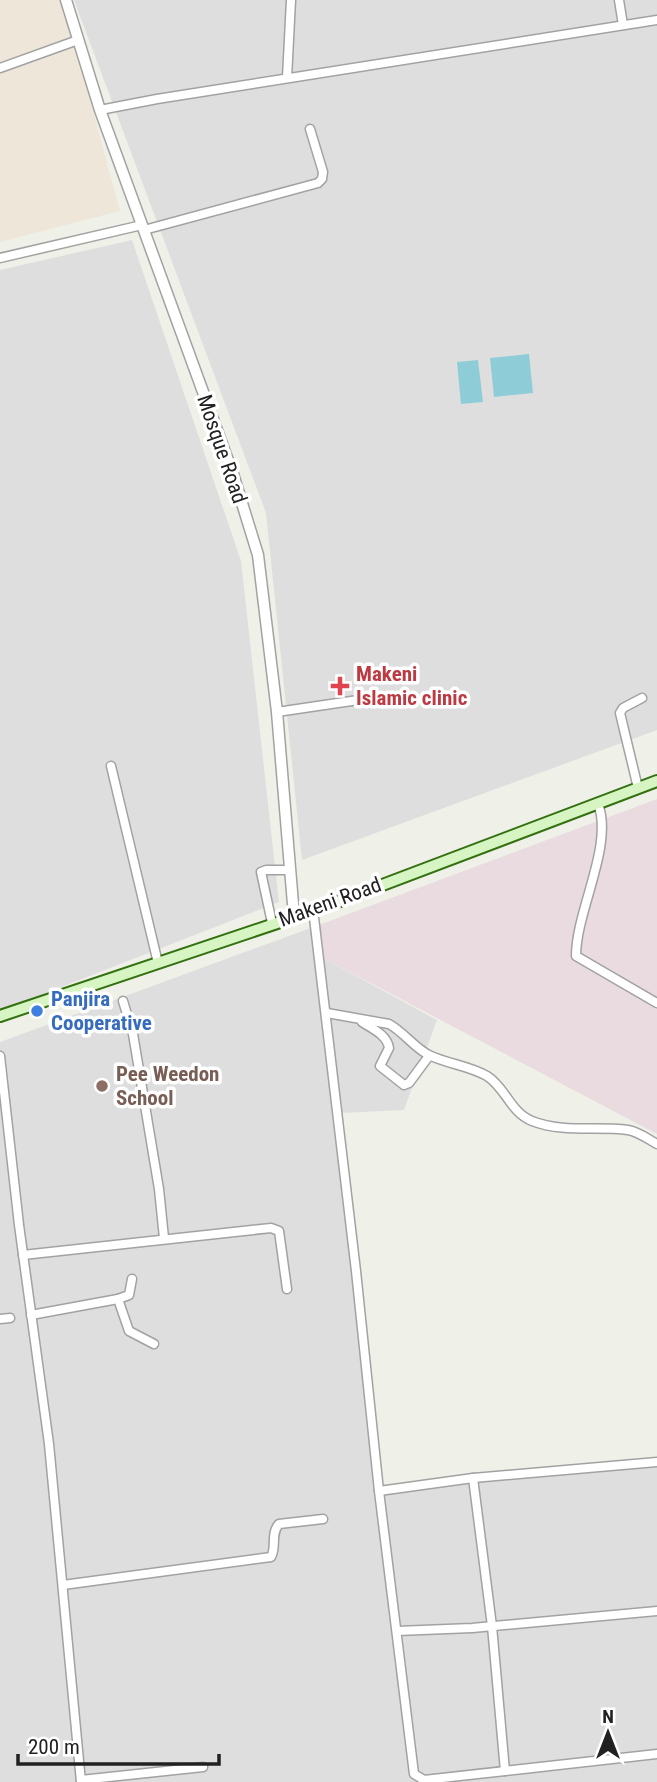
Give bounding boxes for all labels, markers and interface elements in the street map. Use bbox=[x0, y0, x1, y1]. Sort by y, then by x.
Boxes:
street label: Mosque Road bbox=[192, 391, 252, 507]
place label: Makeni Islamic clinic bbox=[356, 662, 468, 710]
marker: Makeni Islamic clinic bbox=[330, 676, 350, 696]
street label: Makeni Road bbox=[276, 872, 384, 932]
place label: Panjira Cooperative bbox=[51, 987, 152, 1035]
marker: Panjira Cooperative bbox=[29, 1003, 45, 1019]
place label: Pee Weedon School bbox=[116, 1062, 219, 1110]
marker: Pee Weedon School bbox=[94, 1078, 110, 1094]
north arrow bbox=[573, 1698, 643, 1768]
text: N bbox=[602, 1705, 614, 1728]
scale bar bbox=[18, 1722, 219, 1766]
text: 200 m bbox=[28, 1735, 80, 1759]

